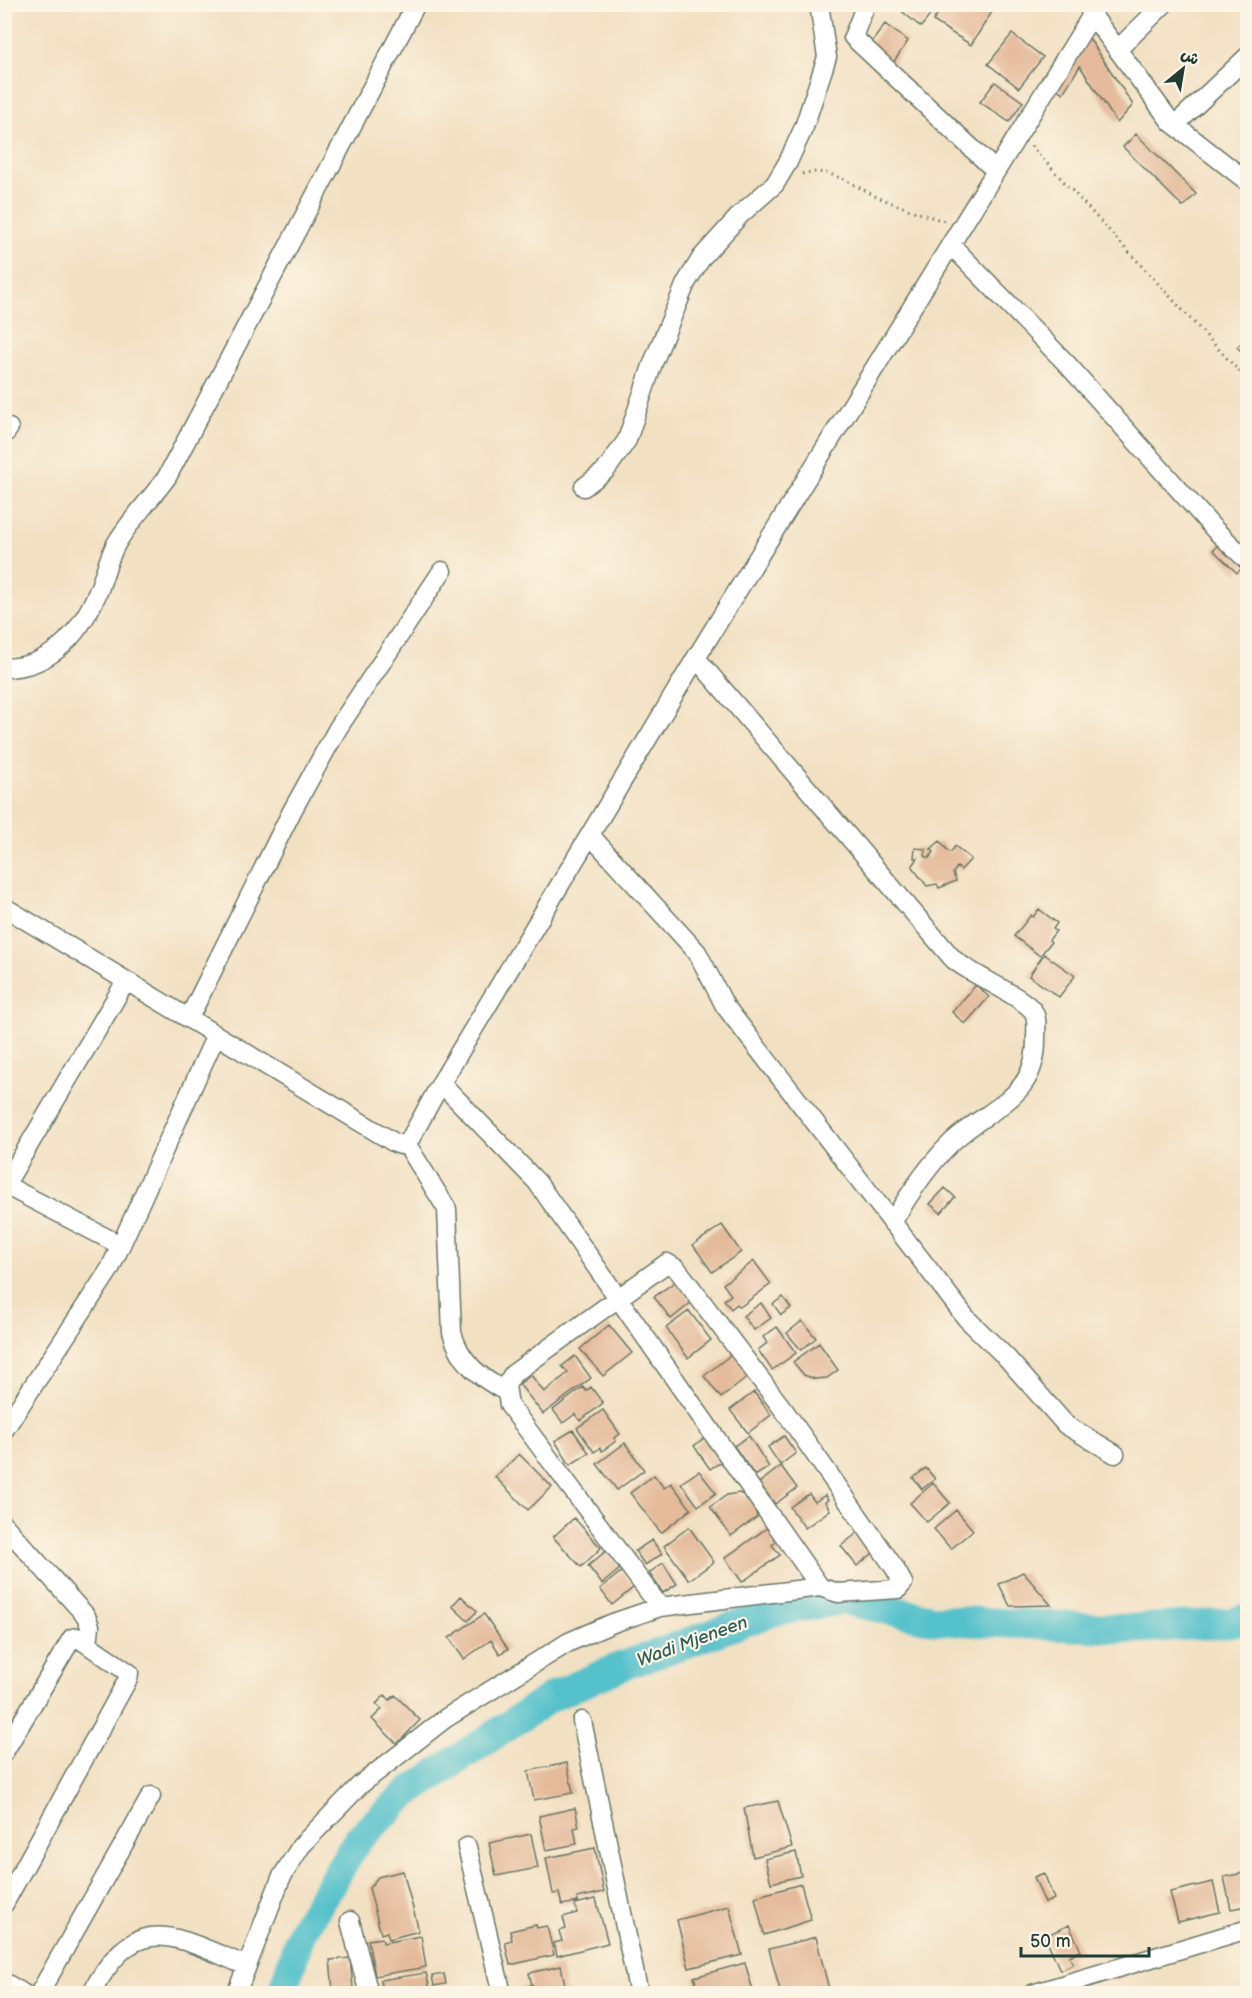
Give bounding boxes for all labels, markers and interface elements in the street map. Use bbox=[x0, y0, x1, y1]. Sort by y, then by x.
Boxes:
north arrow bbox=[1153, 39, 1213, 99]
text: ش bbox=[1177, 45, 1202, 70]
water label: Wadi Mjeneen bbox=[634, 1612, 750, 1671]
scale bar bbox=[1021, 1920, 1148, 1958]
text: 50 m bbox=[1030, 1931, 1071, 1952]

